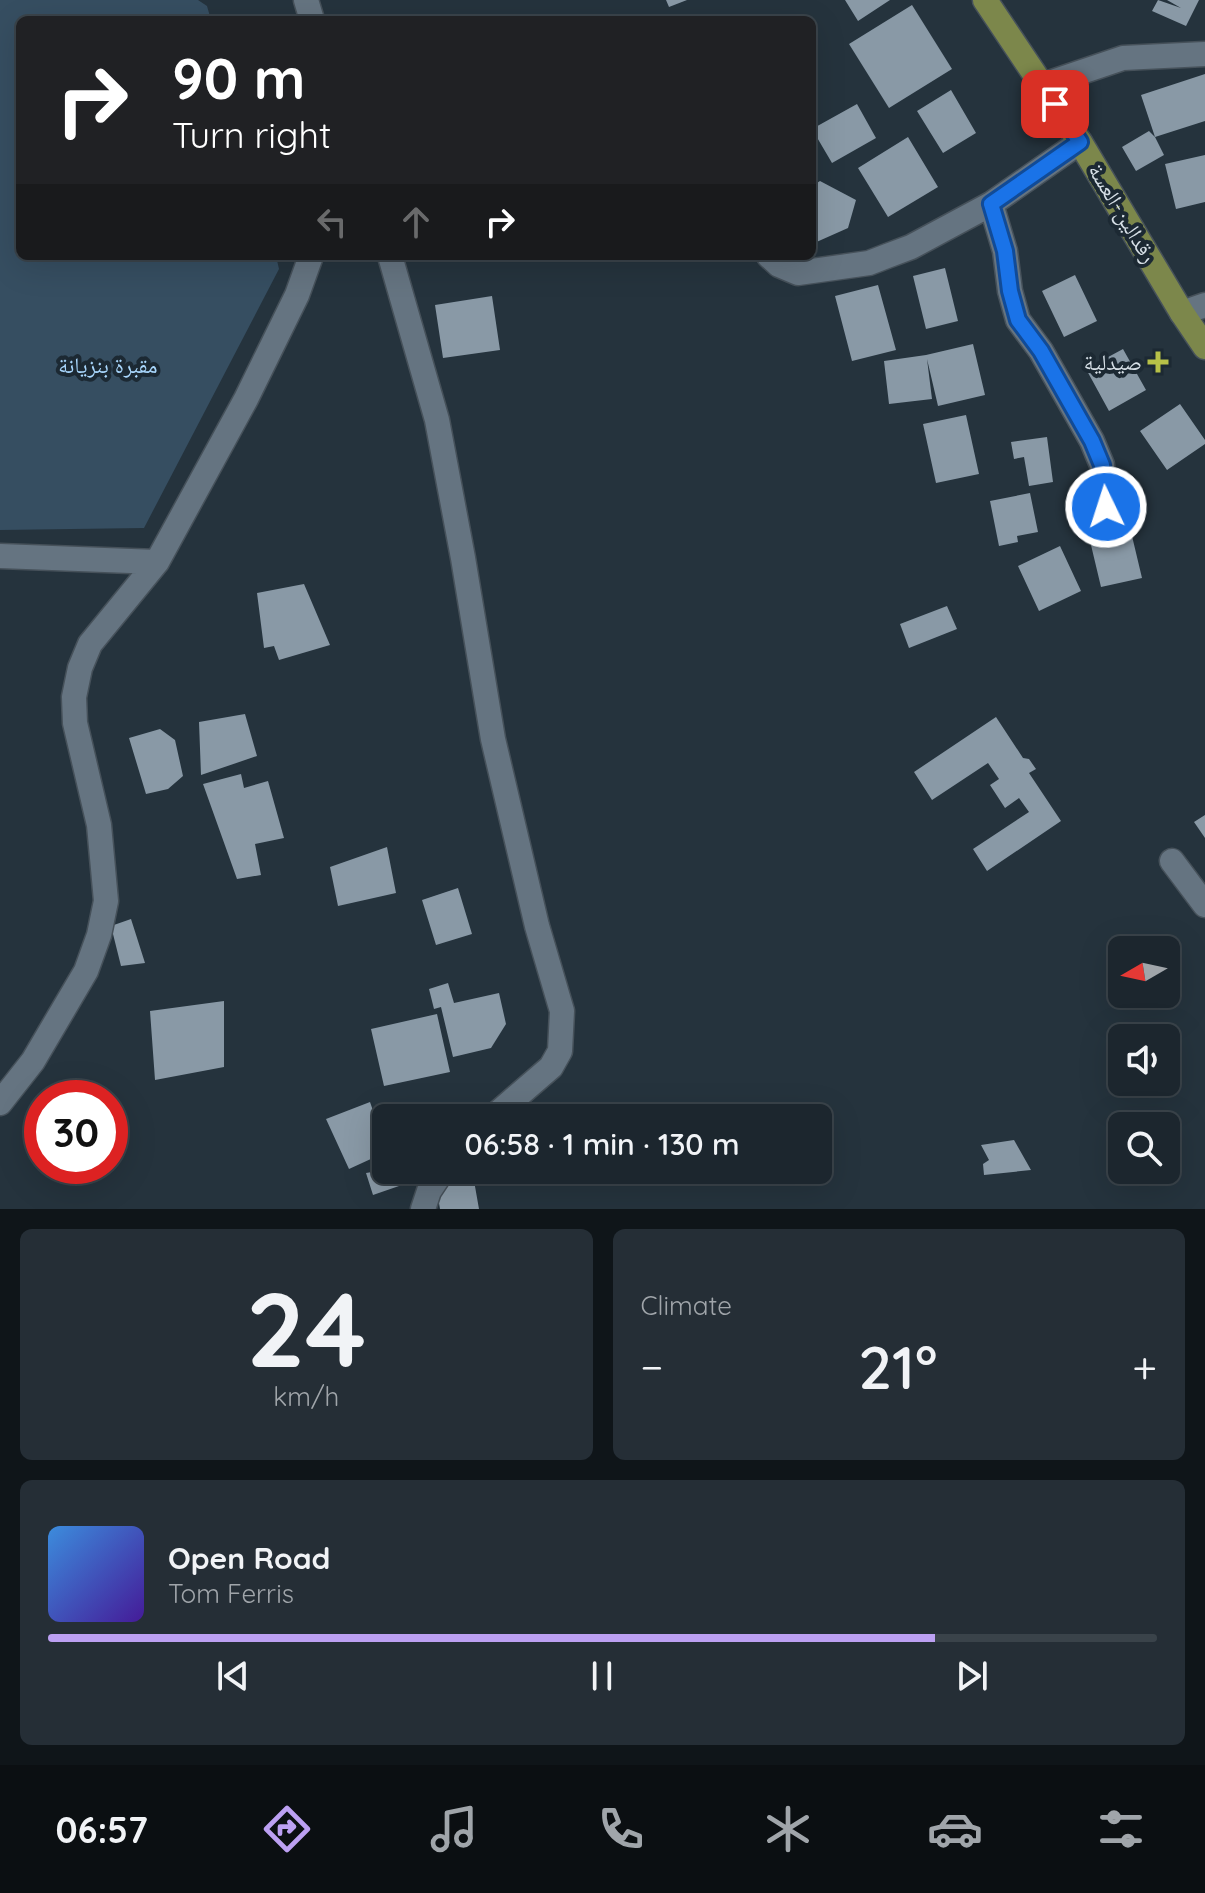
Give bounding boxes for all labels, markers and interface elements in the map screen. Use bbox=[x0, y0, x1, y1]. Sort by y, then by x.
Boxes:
text: 90 m bbox=[172, 43, 306, 113]
icon: right bbox=[40, 48, 144, 152]
pin bbox=[1021, 70, 1089, 138]
icon: arrive bbox=[1033, 82, 1077, 126]
text: Turn right bbox=[172, 112, 331, 157]
street label: رقدالين-العسة bbox=[1082, 158, 1164, 268]
icon: left bbox=[310, 200, 354, 244]
icon: ahead bbox=[394, 200, 438, 244]
icon: right bbox=[478, 200, 522, 244]
place label: صيدلية bbox=[1084, 348, 1142, 376]
park label: مقبرة بنزيانة bbox=[58, 351, 158, 379]
marker: صيدلية bbox=[1149, 353, 1167, 371]
position arrow bbox=[1064, 465, 1148, 549]
north arrow bbox=[1108, 936, 1180, 1008]
map controls bbox=[1108, 936, 1180, 1184]
button: sound bbox=[1108, 1024, 1180, 1096]
speed limit sign: 30 bbox=[24, 1080, 128, 1184]
button: search bbox=[1108, 1112, 1180, 1184]
text: 06:58 · 1 min · 130 m bbox=[464, 1125, 740, 1163]
text: 24 bbox=[246, 1263, 366, 1393]
text: Climate bbox=[641, 1289, 732, 1322]
text: 21° bbox=[858, 1329, 937, 1404]
text: − bbox=[641, 1339, 663, 1394]
text: + bbox=[1132, 1339, 1157, 1394]
text: km/h bbox=[273, 1380, 339, 1413]
text: Open Road bbox=[168, 1539, 330, 1577]
text: Tom Ferris bbox=[168, 1577, 294, 1610]
icon: previous bbox=[211, 1654, 255, 1698]
icon: pause bbox=[580, 1654, 624, 1698]
icon: next bbox=[950, 1654, 994, 1698]
icon: directions bbox=[259, 1801, 315, 1857]
icon: music bbox=[426, 1801, 482, 1857]
icon: phone bbox=[593, 1801, 649, 1857]
icon: climate bbox=[760, 1801, 816, 1857]
icon: car bbox=[927, 1801, 983, 1857]
icon: filters bbox=[1093, 1801, 1149, 1857]
text: 06:57 bbox=[55, 1807, 148, 1852]

